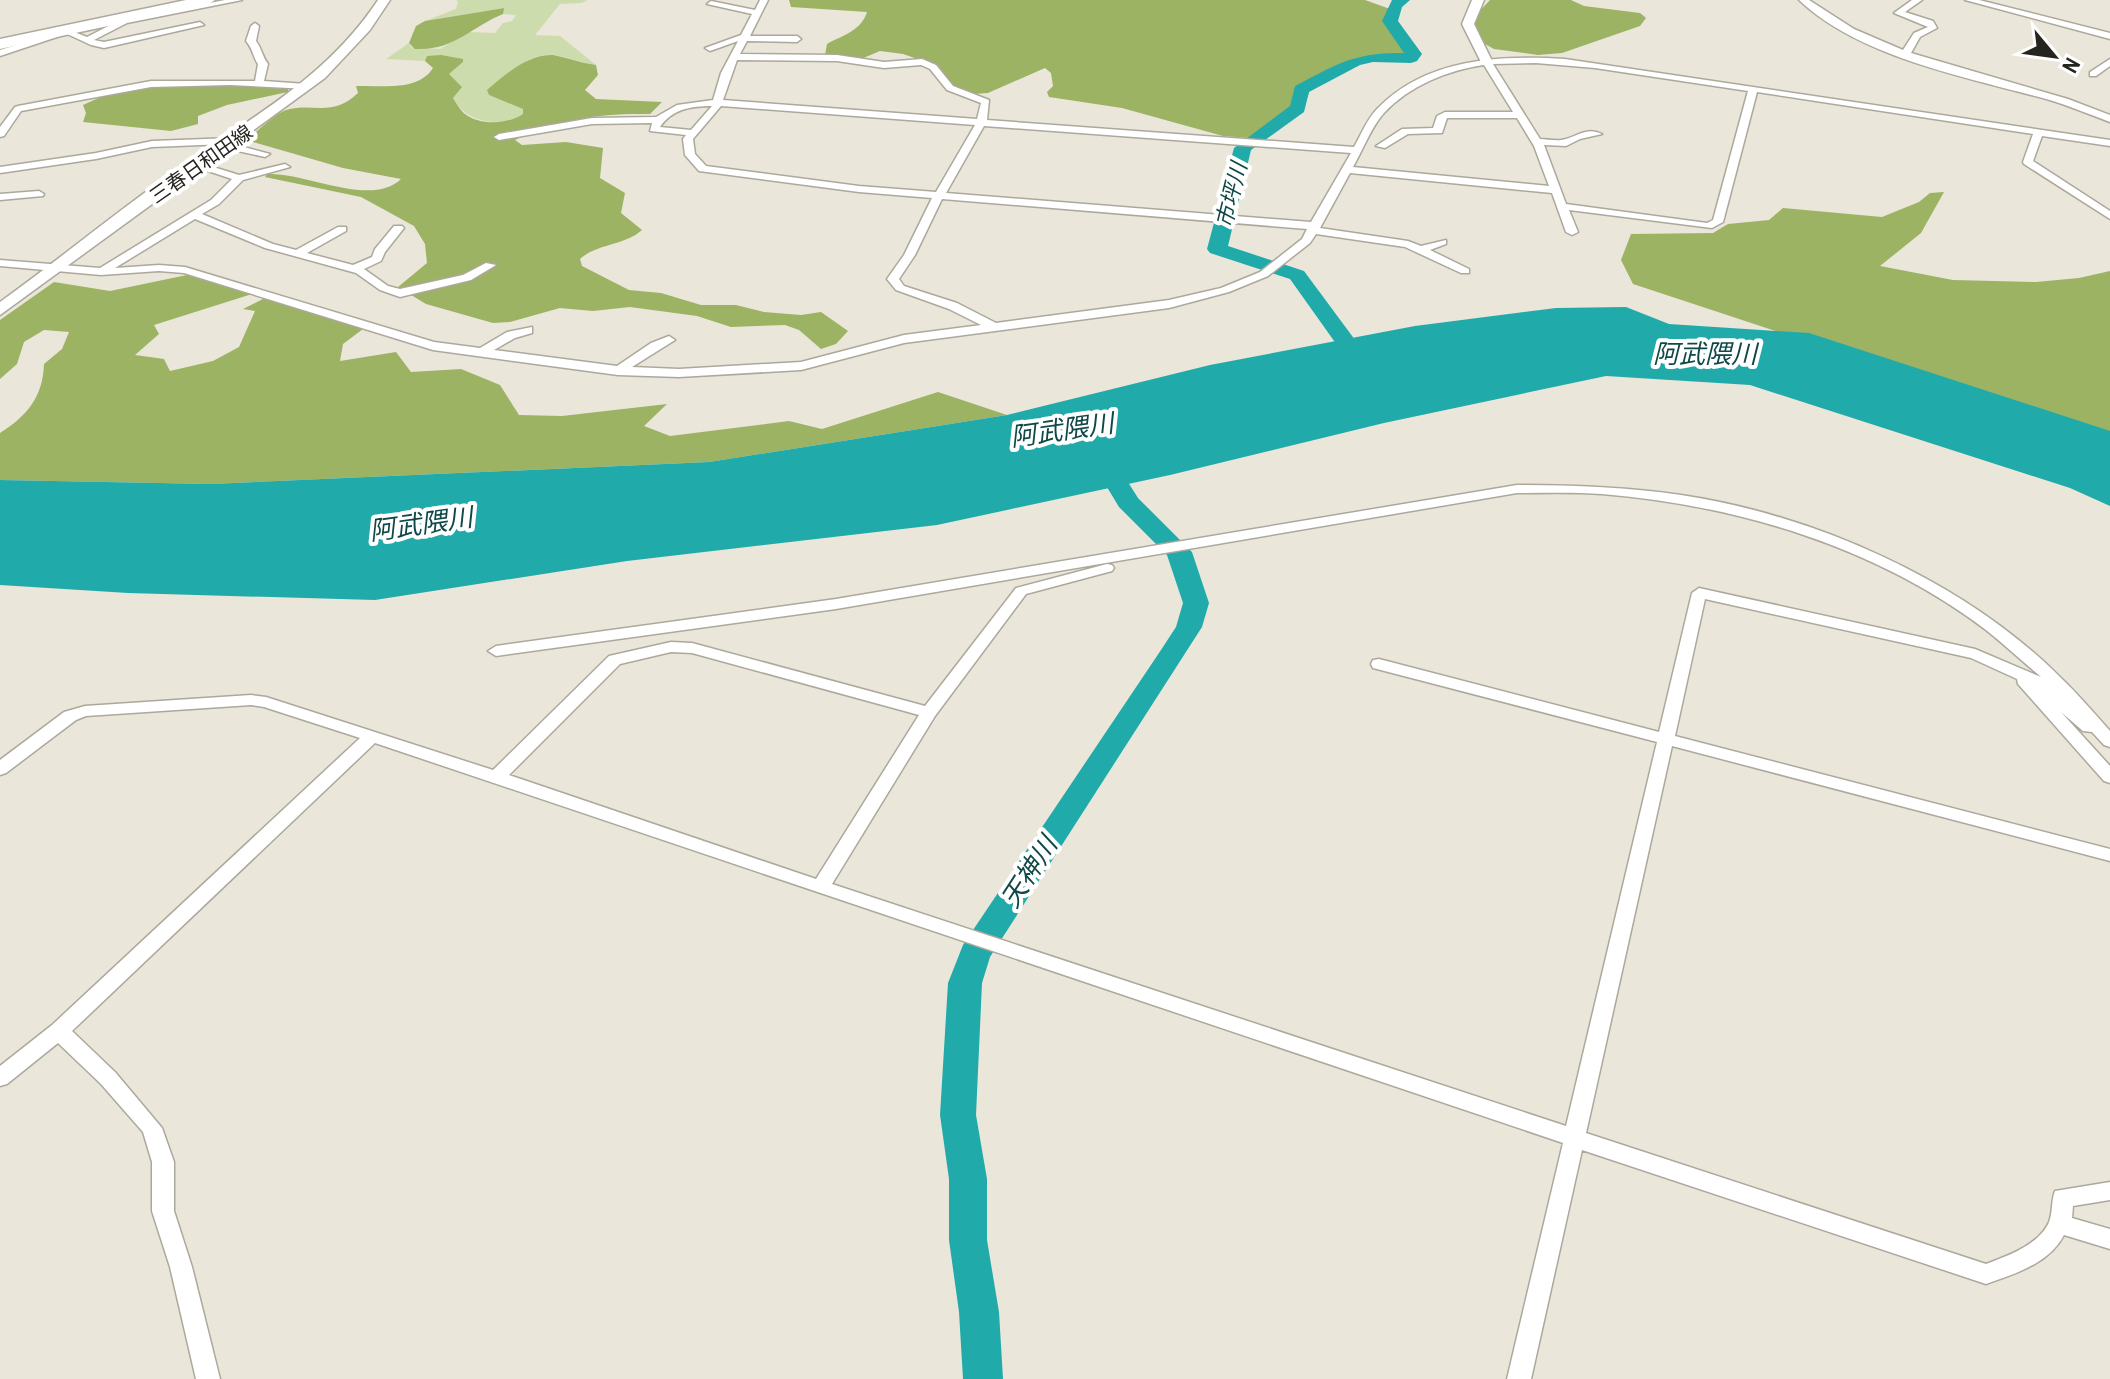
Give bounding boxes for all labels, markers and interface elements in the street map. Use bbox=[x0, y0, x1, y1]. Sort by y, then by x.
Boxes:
north arrow bbox=[2014, 16, 2094, 96]
text: N bbox=[2055, 53, 2088, 79]
street label: 三春日和田線 bbox=[144, 118, 258, 209]
water label: 市坪川 bbox=[1208, 157, 1254, 231]
water label: 阿武隈川 bbox=[1653, 336, 1760, 371]
water label: 阿武隈川 bbox=[1008, 405, 1119, 454]
water label: 阿武隈川 bbox=[367, 499, 478, 548]
water label: 天神川 bbox=[993, 827, 1066, 914]

